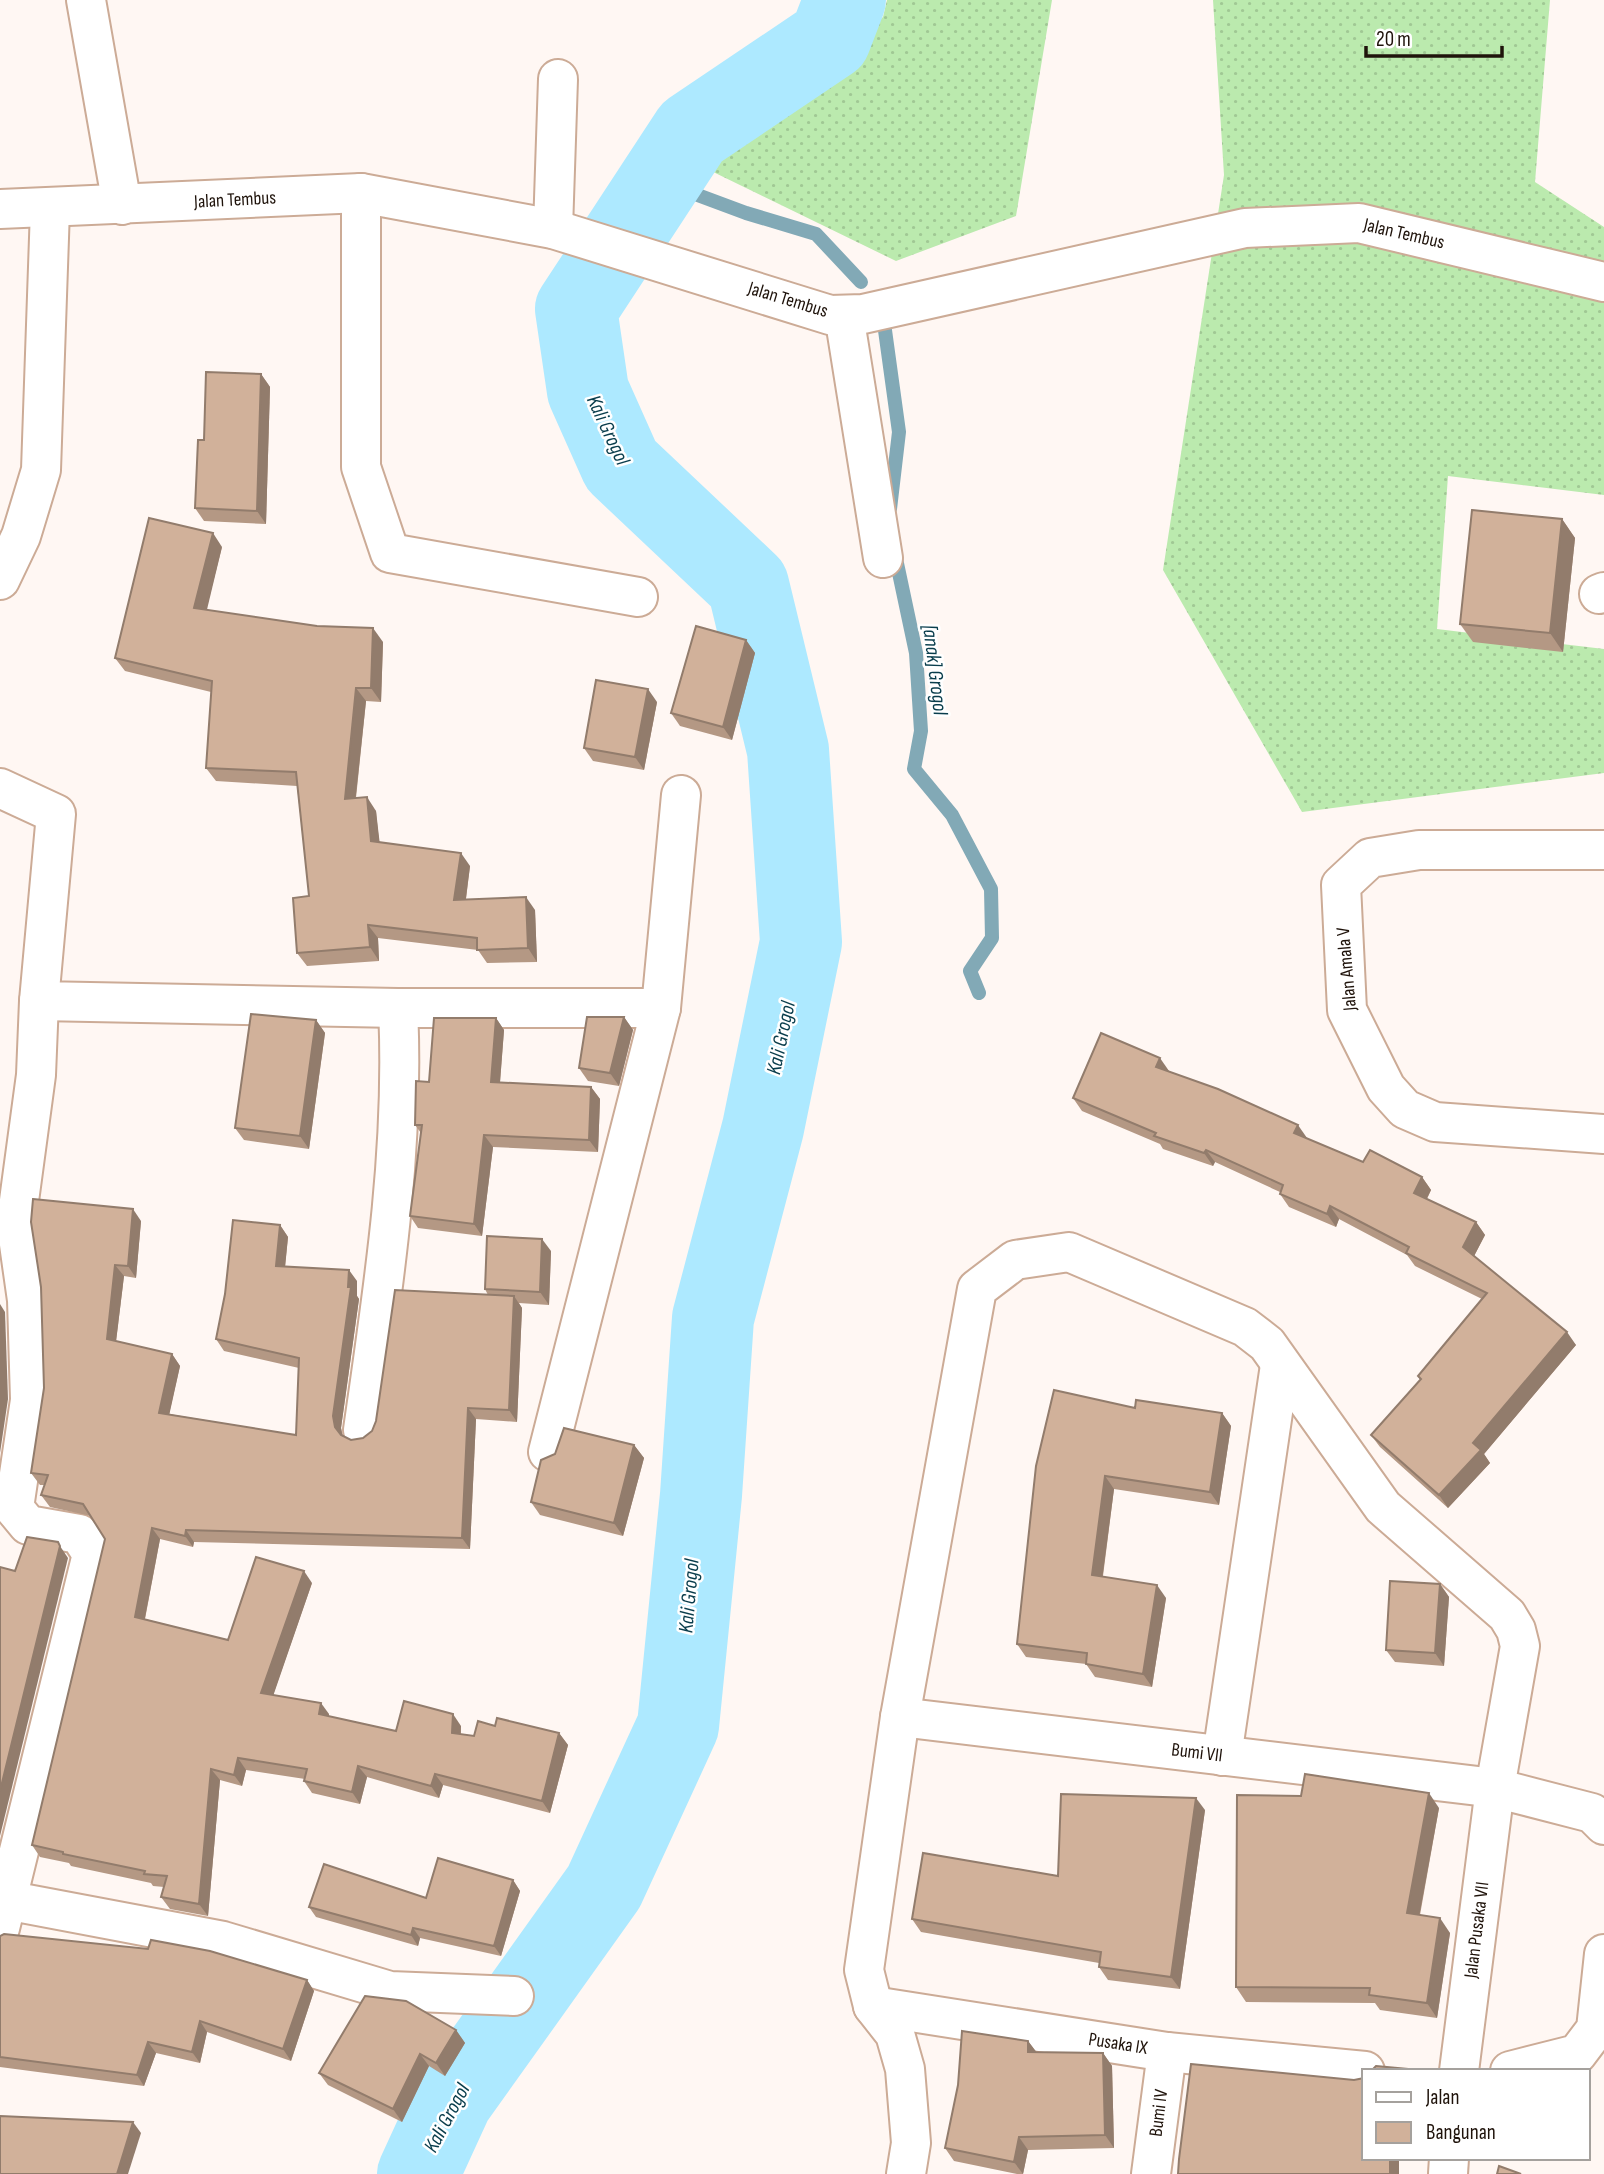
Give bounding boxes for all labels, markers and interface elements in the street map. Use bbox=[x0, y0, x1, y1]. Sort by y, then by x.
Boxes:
scale bar bbox=[1366, 14, 1502, 58]
text: 20 m bbox=[1376, 27, 1411, 52]
street label: Jalan Tembus bbox=[192, 186, 277, 214]
street label: Jalan Tembus bbox=[1360, 213, 1447, 254]
street label: Jalan Tembus bbox=[744, 277, 831, 323]
water label: Kali Grogol bbox=[581, 391, 635, 470]
water label: [anak] Grogol bbox=[917, 623, 953, 718]
street label: Jalan Amala V bbox=[1332, 926, 1362, 1013]
water label: Kali Grogol bbox=[761, 998, 801, 1077]
water label: Kali Grogol bbox=[673, 1557, 705, 1634]
street label: Bumi VII bbox=[1170, 1738, 1224, 1768]
street label: Jalan Pusaka VII bbox=[1460, 1880, 1494, 1981]
street label: Pusaka IX bbox=[1087, 2028, 1149, 2060]
legend bbox=[1362, 2069, 1590, 2160]
water label: Kali Grogol bbox=[419, 2078, 476, 2157]
text: Jalan bbox=[1425, 2085, 1459, 2110]
street label: Bumi IV bbox=[1145, 2088, 1173, 2138]
text: Bangunan bbox=[1426, 2120, 1496, 2145]

